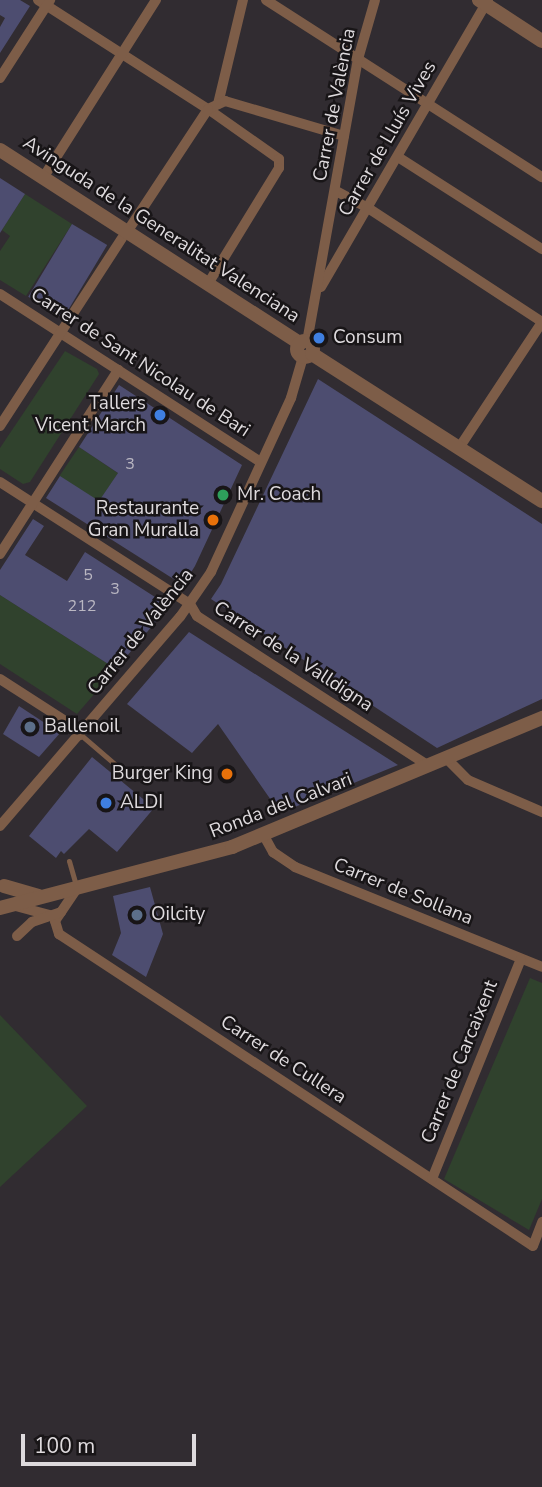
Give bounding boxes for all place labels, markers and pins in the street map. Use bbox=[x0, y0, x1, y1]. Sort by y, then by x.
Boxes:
place label: Consum bbox=[333, 327, 403, 349]
marker: Consum bbox=[311, 330, 327, 346]
place label: Tallers Vicent March bbox=[35, 393, 146, 437]
marker: Tallers Vicent March bbox=[152, 407, 168, 423]
place label: Mr. Coach bbox=[237, 484, 321, 506]
marker: Mr. Coach bbox=[215, 487, 231, 503]
place label: Restaurante Gran Muralla bbox=[88, 498, 199, 542]
marker: Restaurante Gran Muralla bbox=[205, 512, 221, 528]
place label: Ballenoil bbox=[44, 716, 120, 738]
marker: Ballenoil bbox=[22, 719, 38, 735]
place label: Burger King bbox=[112, 763, 213, 785]
marker: Burger King bbox=[219, 766, 235, 782]
place label: ALDI bbox=[120, 792, 163, 814]
marker: ALDI bbox=[98, 795, 114, 811]
place label: Oilcity bbox=[151, 904, 205, 926]
marker: Oilcity bbox=[129, 907, 145, 923]

